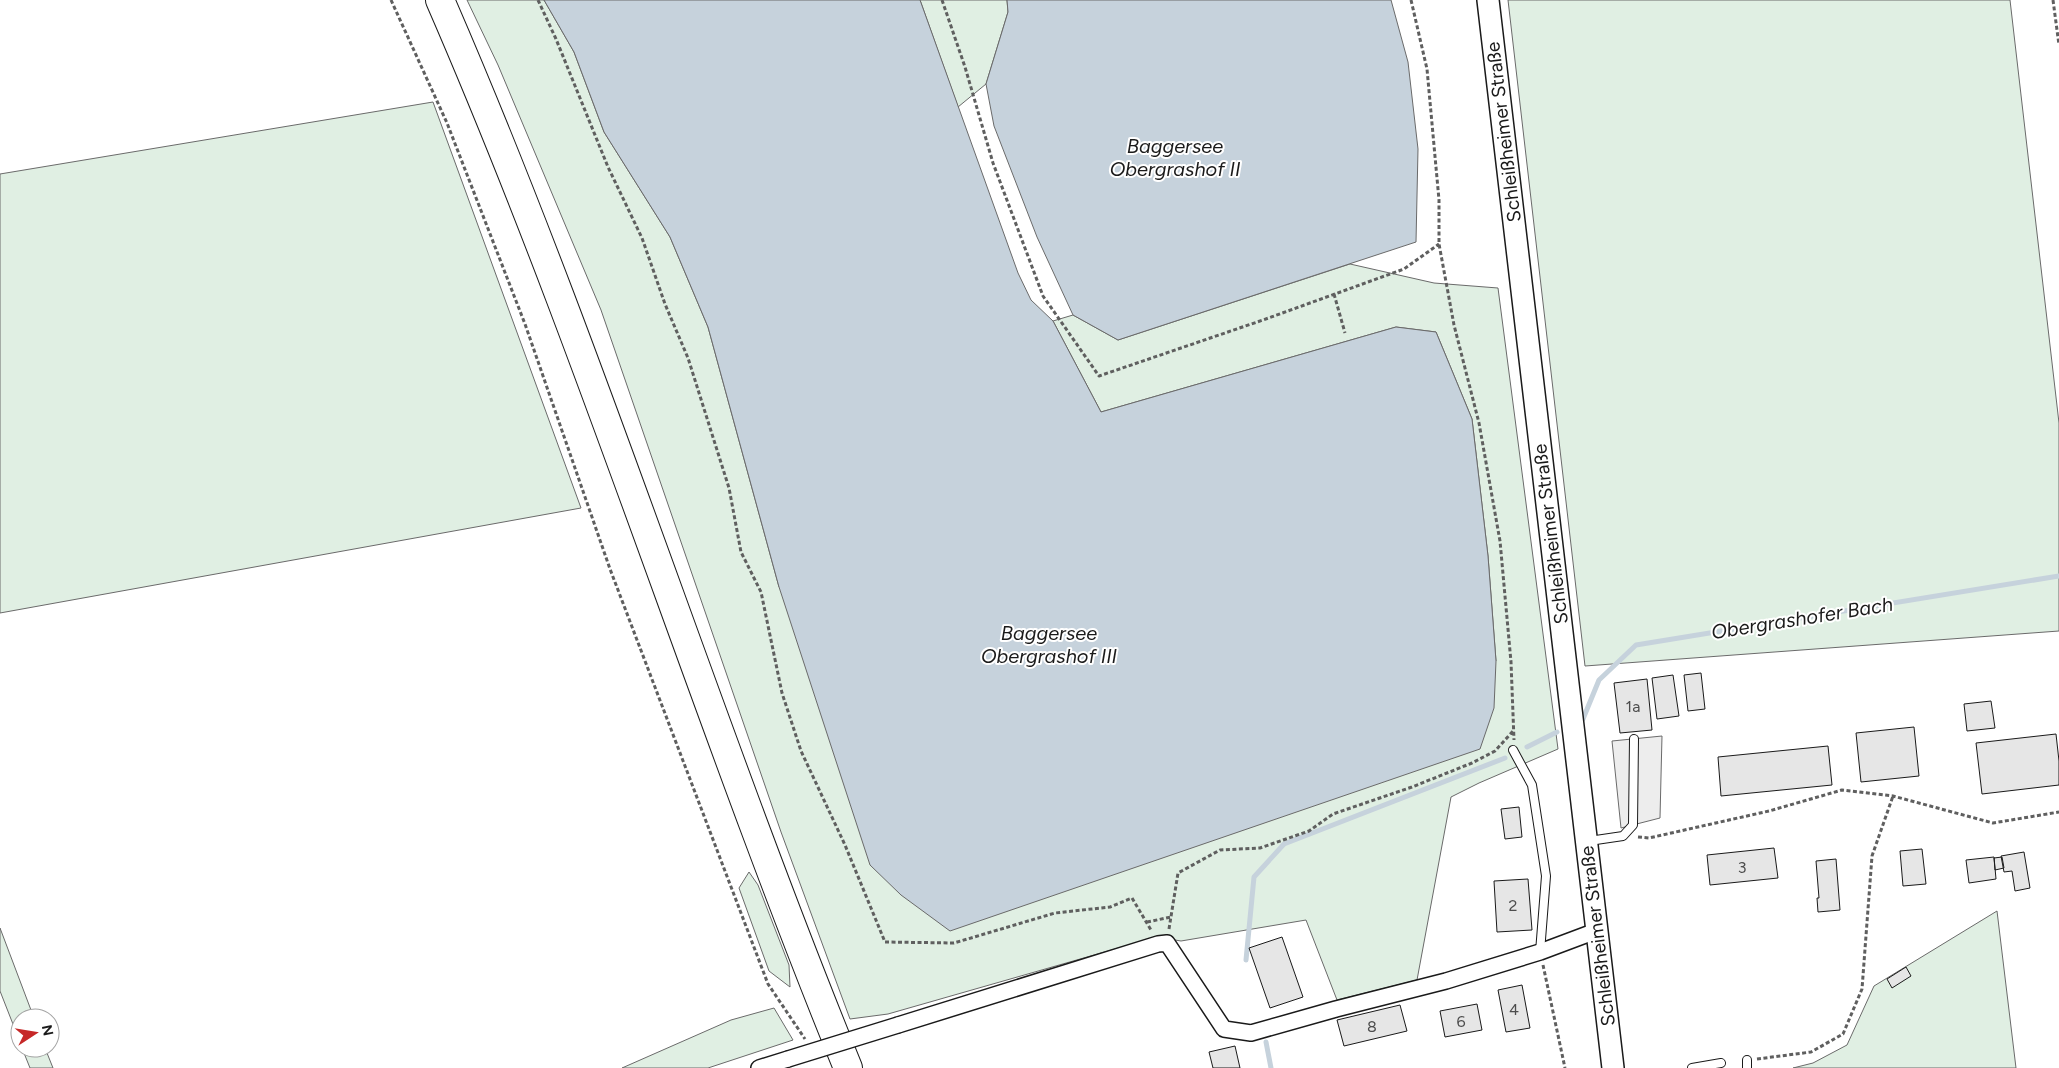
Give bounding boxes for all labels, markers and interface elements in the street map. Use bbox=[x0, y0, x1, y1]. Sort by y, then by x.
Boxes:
street label: Schleißheimer Straße bbox=[1481, 41, 1526, 223]
water label: Baggersee Obergrashof II bbox=[1110, 134, 1241, 181]
street label: Schleißheimer Straße bbox=[1528, 443, 1573, 625]
water label: Obergrashofer Bach bbox=[1710, 592, 1894, 644]
water label: Baggersee Obergrashof III bbox=[981, 621, 1118, 668]
house number: 1a bbox=[1626, 697, 1640, 716]
street label: Schleißheimer Straße bbox=[1575, 845, 1620, 1027]
house number: 3 bbox=[1738, 858, 1746, 877]
house number: 2 bbox=[1509, 896, 1517, 915]
house number: 4 bbox=[1509, 1000, 1519, 1019]
north arrow bbox=[10, 1008, 60, 1058]
house number: 6 bbox=[1456, 1012, 1466, 1031]
house number: 8 bbox=[1367, 1017, 1377, 1036]
text: N bbox=[38, 1023, 57, 1037]

